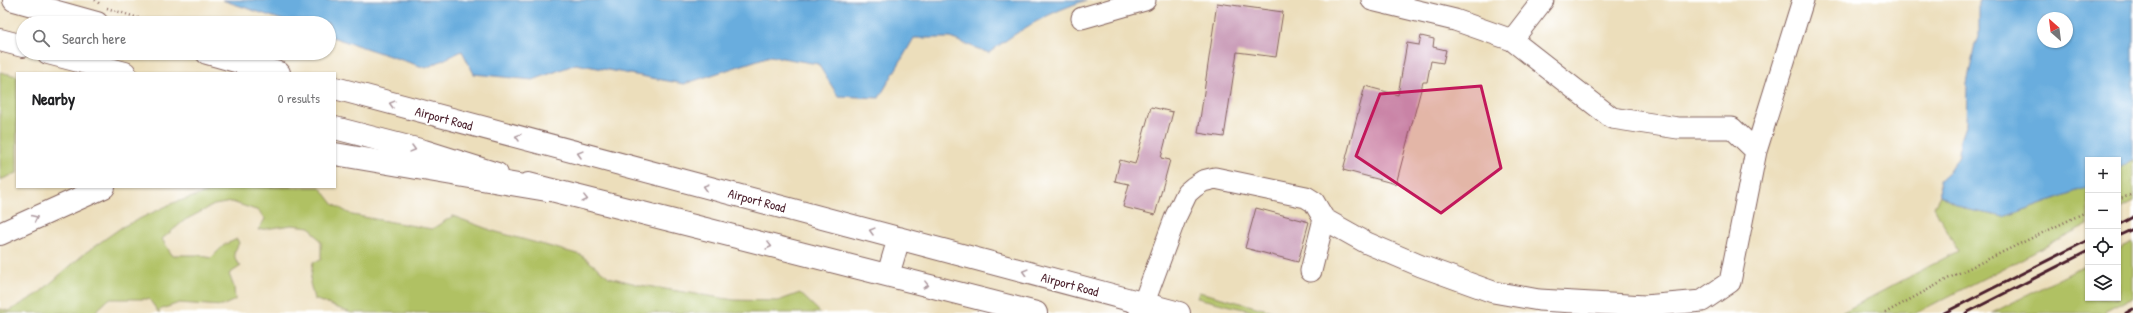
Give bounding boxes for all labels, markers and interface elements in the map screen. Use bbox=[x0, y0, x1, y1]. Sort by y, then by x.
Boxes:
north arrow bbox=[2037, 12, 2073, 48]
search box bbox=[16, 16, 336, 60]
icon: search bbox=[30, 27, 52, 49]
text: Search here bbox=[62, 28, 126, 49]
text: Nearby bbox=[32, 87, 75, 110]
text: 0 results bbox=[278, 89, 320, 107]
one-way arrow bbox=[389, 100, 396, 109]
street label: Airport Road bbox=[413, 102, 475, 134]
one-way arrow bbox=[514, 133, 521, 142]
one-way arrow bbox=[410, 144, 417, 153]
one-way arrow bbox=[577, 150, 583, 158]
map controls bbox=[2085, 157, 2121, 301]
button: + bbox=[2085, 157, 2121, 193]
one-way arrow bbox=[703, 183, 710, 192]
street label: Airport Road bbox=[726, 184, 788, 216]
button: − bbox=[2085, 193, 2121, 229]
one-way arrow bbox=[582, 195, 588, 203]
one-way arrow bbox=[31, 215, 39, 223]
one-way arrow bbox=[869, 227, 876, 236]
button: locate bbox=[2085, 229, 2121, 265]
one-way arrow bbox=[766, 241, 772, 249]
button: layers bbox=[2085, 265, 2121, 301]
one-way arrow bbox=[1022, 268, 1029, 277]
street label: Airport Road bbox=[1039, 268, 1101, 300]
one-way arrow bbox=[922, 280, 929, 289]

